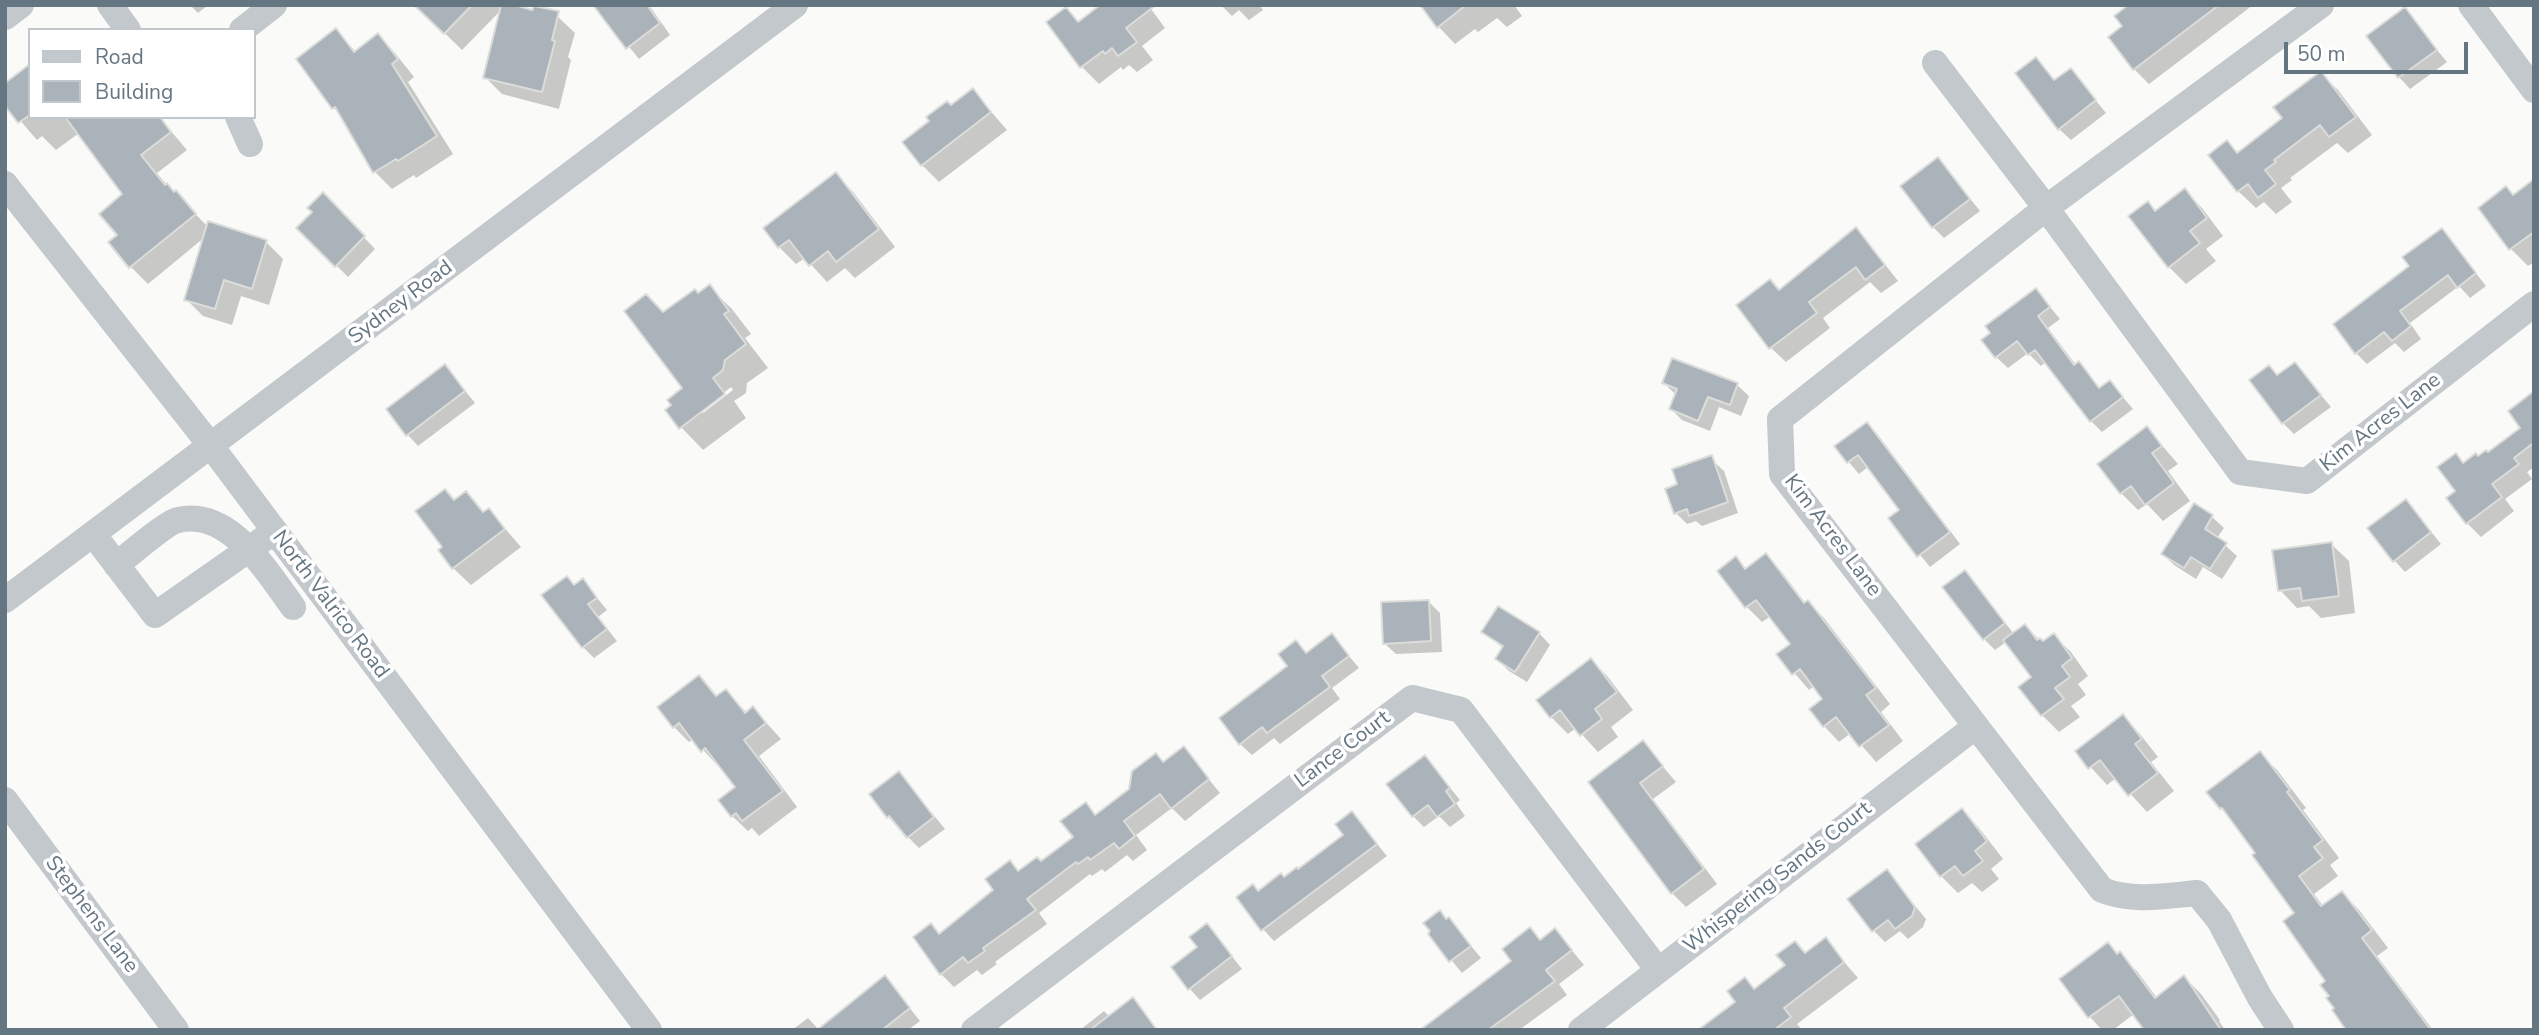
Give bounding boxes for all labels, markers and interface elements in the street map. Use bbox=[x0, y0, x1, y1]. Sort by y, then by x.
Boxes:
legend bbox=[28, 28, 256, 119]
scale bar bbox=[2287, 28, 2471, 72]
text: 50 m bbox=[2297, 40, 2346, 68]
text: Road bbox=[95, 43, 144, 71]
text: Building bbox=[95, 78, 173, 106]
street label: Sydney Road bbox=[344, 256, 458, 350]
street label: Kim Acres Lane bbox=[2316, 368, 2446, 478]
street label: Kim Acres Lane bbox=[1778, 470, 1886, 602]
street label: North Valrico Road bbox=[266, 526, 394, 684]
street label: Lance Court bbox=[1290, 706, 1396, 794]
street label: Whispering Sands Court bbox=[1679, 797, 1877, 959]
street label: Stephens Lane bbox=[39, 852, 143, 978]

